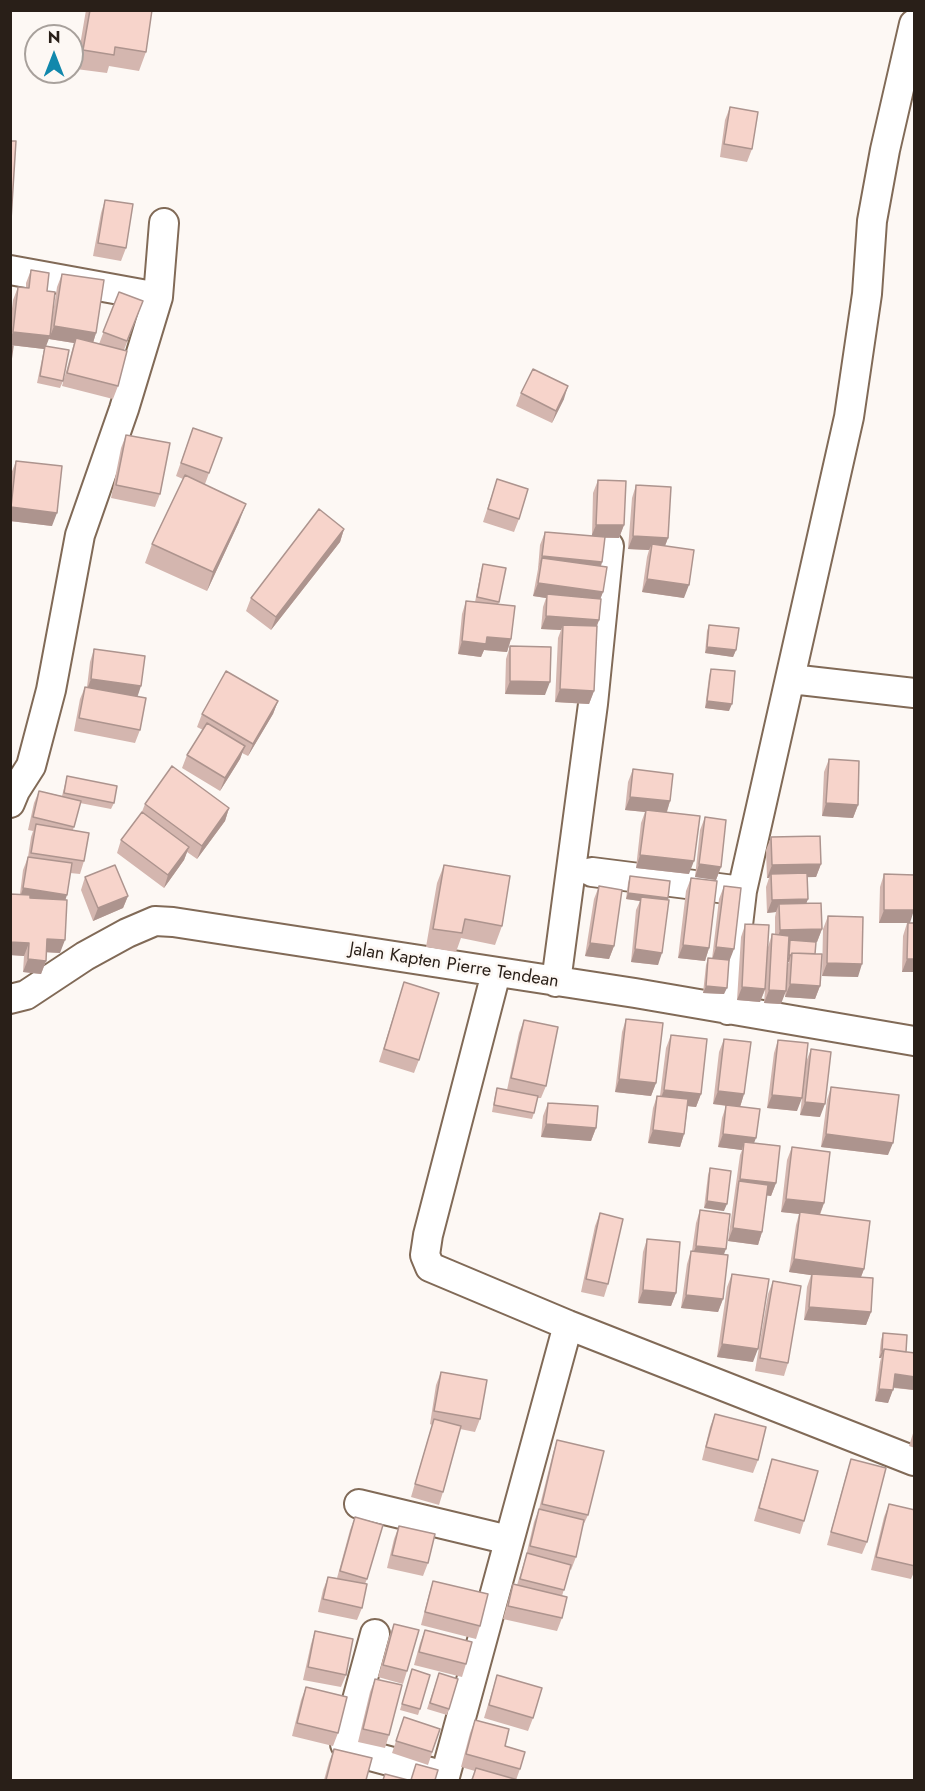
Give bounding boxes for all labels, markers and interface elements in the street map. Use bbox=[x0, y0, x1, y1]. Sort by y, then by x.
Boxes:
north arrow bbox=[24, 24, 84, 84]
text: N bbox=[48, 26, 60, 49]
street label: Jalan Kapten Pierre Tendean bbox=[348, 939, 560, 993]

